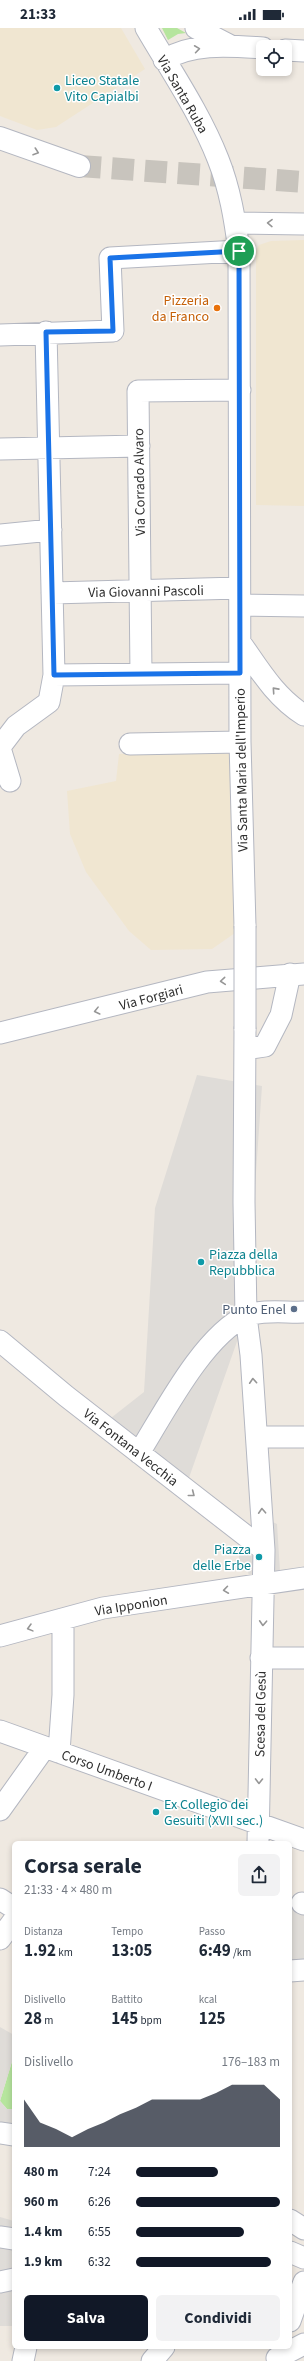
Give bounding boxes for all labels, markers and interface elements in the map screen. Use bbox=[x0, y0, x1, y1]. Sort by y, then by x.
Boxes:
text: 21:33 bbox=[20, 4, 56, 25]
map controls bbox=[256, 40, 292, 76]
button: locate bbox=[256, 40, 292, 76]
one-way arrow bbox=[194, 45, 200, 54]
street label: Via Santa Ruba bbox=[152, 52, 213, 137]
place label: Liceo Statale Vito Capialbi bbox=[65, 71, 139, 107]
marker: Liceo Statale Vito Capialbi bbox=[52, 83, 62, 93]
one-way arrow bbox=[33, 147, 40, 155]
one-way arrow bbox=[267, 219, 273, 227]
pin bbox=[222, 234, 256, 268]
icon: arrive bbox=[228, 240, 250, 262]
place label: Pizzeria da Franco bbox=[152, 291, 209, 327]
marker: Pizzeria da Franco bbox=[212, 303, 222, 313]
street label: Via Corrado Alvaro bbox=[129, 428, 151, 536]
street label: Via Giovanni Pascoli bbox=[88, 581, 204, 603]
one-way arrow bbox=[272, 687, 279, 695]
street label: Via Santa Maria dell'Imperio bbox=[231, 688, 253, 852]
one-way arrow bbox=[220, 976, 226, 985]
street label: Via Forgiari bbox=[117, 980, 185, 1016]
one-way arrow bbox=[94, 1006, 100, 1014]
place label: Piazza della Repubblica bbox=[209, 1245, 278, 1281]
marker: Piazza della Repubblica bbox=[196, 1257, 206, 1267]
place label: Punto Enel bbox=[222, 1300, 286, 1320]
marker: Punto Enel bbox=[289, 1304, 299, 1314]
one-way arrow bbox=[249, 1378, 258, 1384]
street label: Via Fontana Vecchia bbox=[79, 1404, 182, 1491]
one-way arrow bbox=[188, 1490, 195, 1497]
one-way arrow bbox=[258, 1508, 266, 1514]
place label: Piazza delle Erbe bbox=[192, 1540, 251, 1576]
marker: Piazza delle Erbe bbox=[254, 1552, 264, 1562]
one-way arrow bbox=[223, 1585, 229, 1594]
street label: Via Ipponion bbox=[93, 1590, 169, 1622]
one-way arrow bbox=[258, 1620, 267, 1626]
one-way arrow bbox=[27, 1623, 34, 1632]
street label: Scesa del Gesù bbox=[250, 1671, 272, 1757]
street label: Corso Umberto I bbox=[58, 1745, 155, 1797]
one-way arrow bbox=[254, 1778, 263, 1784]
place label: Ex Collegio dei Gesuiti (XVII sec.) bbox=[164, 1795, 263, 1831]
marker: Ex Collegio dei Gesuiti (XVII sec.) bbox=[151, 1807, 161, 1817]
text: Corsa serale bbox=[24, 1850, 142, 1882]
button: share bbox=[238, 1854, 280, 1896]
text: 21:33 · 4 × 480 m bbox=[24, 1881, 112, 1899]
text: Distanza bbox=[24, 1924, 63, 1939]
text: Tempo bbox=[111, 1924, 143, 1939]
text: Passo bbox=[199, 1924, 225, 1939]
text: 1.92 bbox=[24, 1939, 56, 1963]
text: 13:05 bbox=[111, 1939, 152, 1963]
text: 6:49 bbox=[199, 1939, 231, 1963]
text: km bbox=[56, 1945, 73, 1960]
text: /km bbox=[231, 1945, 251, 1960]
text: Dislivello bbox=[24, 1992, 66, 2007]
text: Battito bbox=[111, 1992, 143, 2007]
text: kcal bbox=[199, 1992, 217, 2007]
text: 28 bbox=[24, 2007, 42, 2031]
text: 145 bbox=[111, 2007, 138, 2031]
text: 125 bbox=[199, 2007, 226, 2031]
text: m bbox=[42, 2013, 53, 2028]
text: bpm bbox=[138, 2013, 162, 2028]
text: Dislivello bbox=[24, 2053, 73, 2071]
text: 176–183 m bbox=[222, 2053, 280, 2071]
text: 480 m bbox=[24, 2163, 58, 2181]
text: 7:24 bbox=[88, 2163, 111, 2181]
text: 960 m bbox=[24, 2193, 58, 2211]
text: 6:26 bbox=[88, 2193, 111, 2211]
text: 1.4 km bbox=[24, 2223, 63, 2241]
text: 6:55 bbox=[88, 2223, 111, 2241]
text: 1.9 km bbox=[24, 2253, 63, 2271]
text: 6:32 bbox=[88, 2253, 111, 2271]
button: Salva bbox=[24, 2295, 148, 2341]
button: Condividi bbox=[156, 2295, 280, 2341]

